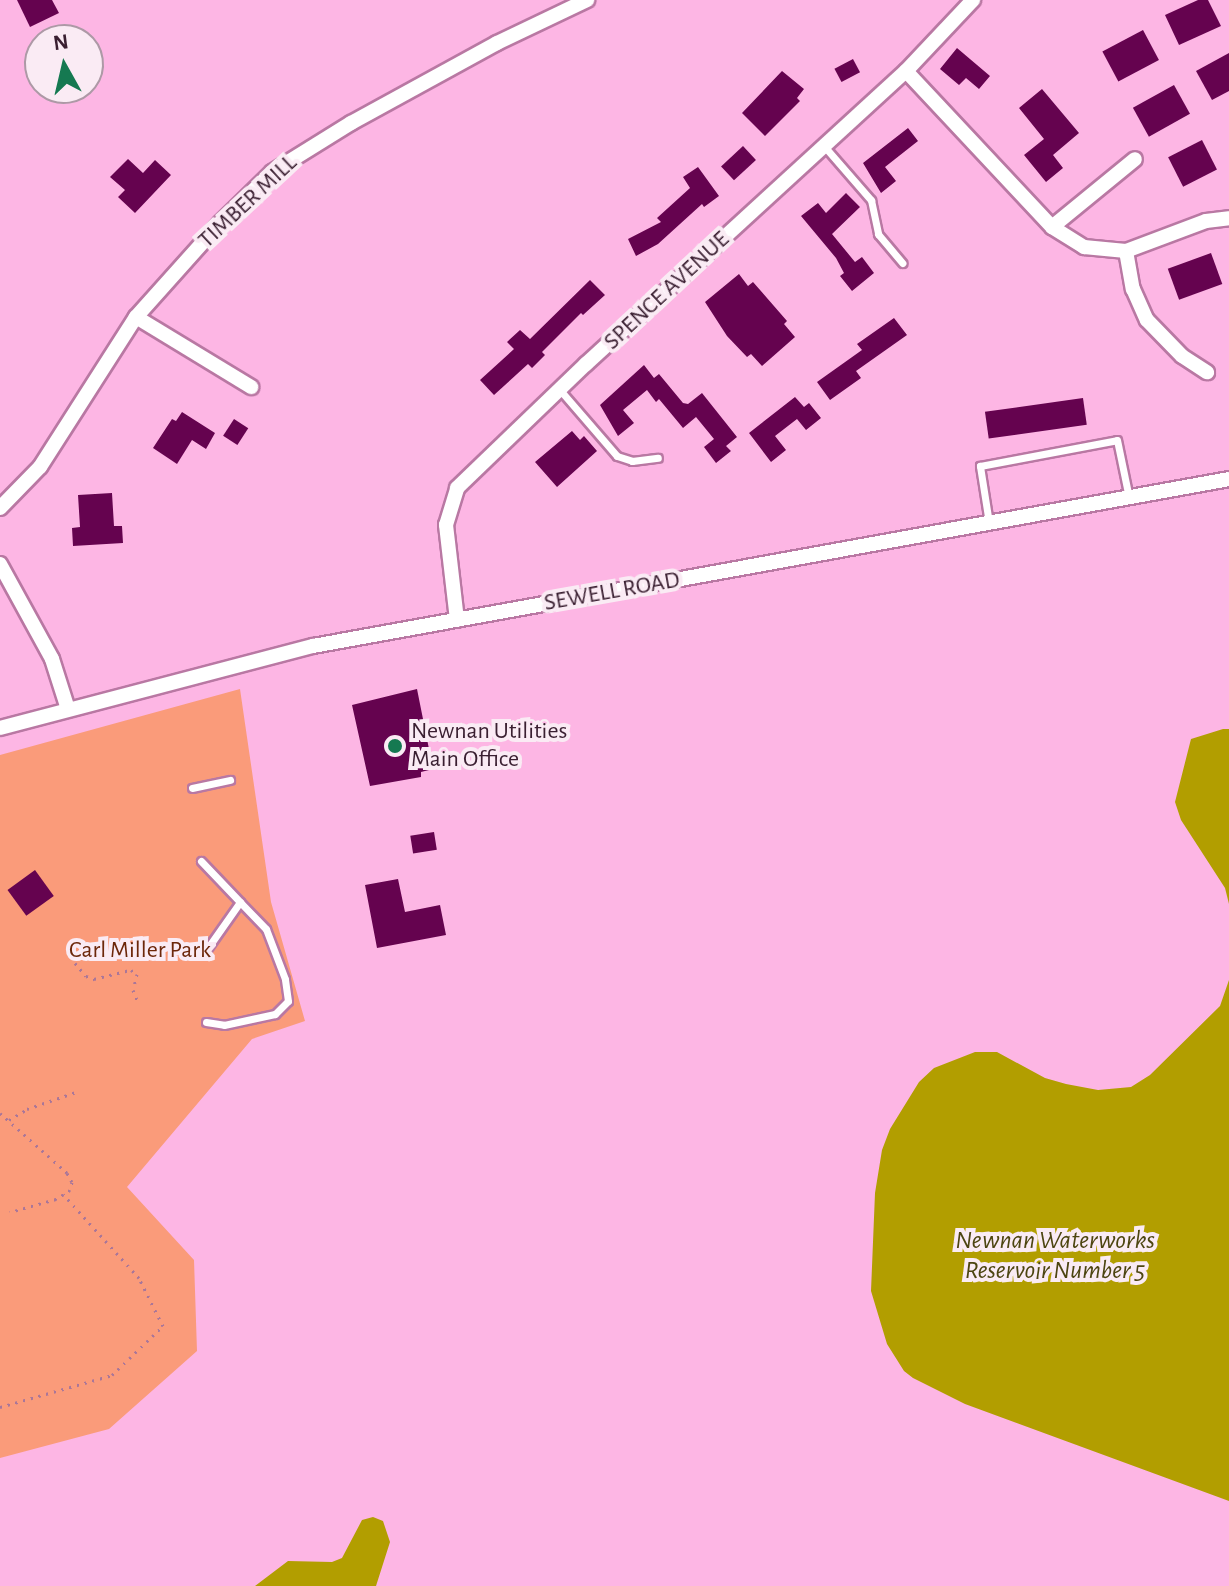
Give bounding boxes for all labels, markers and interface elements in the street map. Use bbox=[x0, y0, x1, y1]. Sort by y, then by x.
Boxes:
north arrow bbox=[24, 24, 104, 104]
text: N bbox=[52, 30, 70, 54]
street label: TIMBER MILL bbox=[193, 149, 303, 255]
street label: SPENCE AVENUE bbox=[598, 226, 736, 356]
street label: SEWELL ROAD bbox=[542, 566, 682, 618]
place label: Newnan Utilities Main Office bbox=[411, 718, 567, 774]
marker: Newnan Utilities Main Office bbox=[386, 737, 404, 755]
park label: Carl Miller Park bbox=[69, 937, 211, 965]
water label: Newnan Waterworks Reservoir Number 5 bbox=[955, 1225, 1155, 1286]

